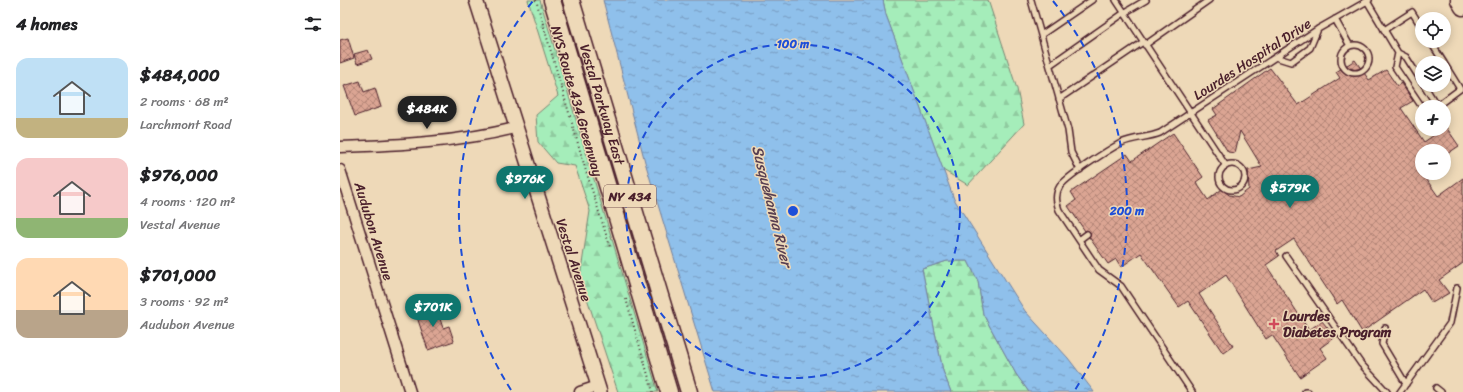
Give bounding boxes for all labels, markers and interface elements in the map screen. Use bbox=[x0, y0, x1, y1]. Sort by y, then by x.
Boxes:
text: 4 homes bbox=[16, 9, 77, 39]
street label: Lourdes Hospital Drive bbox=[1188, 12, 1317, 107]
map controls bbox=[1415, 12, 1451, 180]
button: locate bbox=[1415, 12, 1451, 48]
icon: filters bbox=[302, 13, 324, 35]
street label: NYS Route 434 Greenway bbox=[543, 23, 610, 180]
text: 100 m bbox=[777, 33, 810, 55]
street label: Vestal Parkway East bbox=[572, 41, 632, 169]
button: layers bbox=[1415, 56, 1451, 92]
text: $484,000 bbox=[140, 60, 220, 90]
icon: home bbox=[48, 74, 96, 122]
text: 2 rooms · 68 m² bbox=[140, 90, 229, 113]
pin: $484K bbox=[399, 96, 455, 130]
text: $484K bbox=[407, 97, 447, 120]
button: + bbox=[1415, 100, 1451, 136]
text: Larchmont Road bbox=[140, 113, 231, 136]
water label: Susquehanna River bbox=[744, 143, 800, 272]
button: − bbox=[1415, 144, 1451, 180]
text: $976,000 bbox=[140, 160, 218, 190]
pin: $976K bbox=[497, 166, 553, 200]
text: $976K bbox=[505, 167, 545, 190]
icon: home bbox=[48, 174, 96, 222]
pin: $579K bbox=[1262, 175, 1318, 209]
text: $579K bbox=[1270, 176, 1310, 199]
street label: Audubon Avenue bbox=[346, 178, 400, 284]
road number: NY 434 bbox=[604, 185, 656, 207]
text: 4 rooms · 120 m² bbox=[140, 190, 235, 213]
text: 200 m bbox=[1109, 200, 1145, 222]
centre of rings bbox=[786, 204, 800, 218]
text: Vestal Avenue bbox=[140, 213, 220, 236]
street label: Vestal Avenue bbox=[548, 215, 599, 305]
text: $701,000 bbox=[140, 260, 216, 290]
icon: home bbox=[48, 274, 96, 322]
text: 3 rooms · 92 m² bbox=[140, 290, 229, 313]
pin: $701K bbox=[405, 294, 461, 328]
text: $701K bbox=[414, 295, 452, 318]
place label: Lourdes Diabetes Program bbox=[1283, 304, 1392, 345]
text: Audubon Avenue bbox=[140, 313, 235, 336]
marker: Lourdes Diabetes Program bbox=[1268, 318, 1280, 330]

